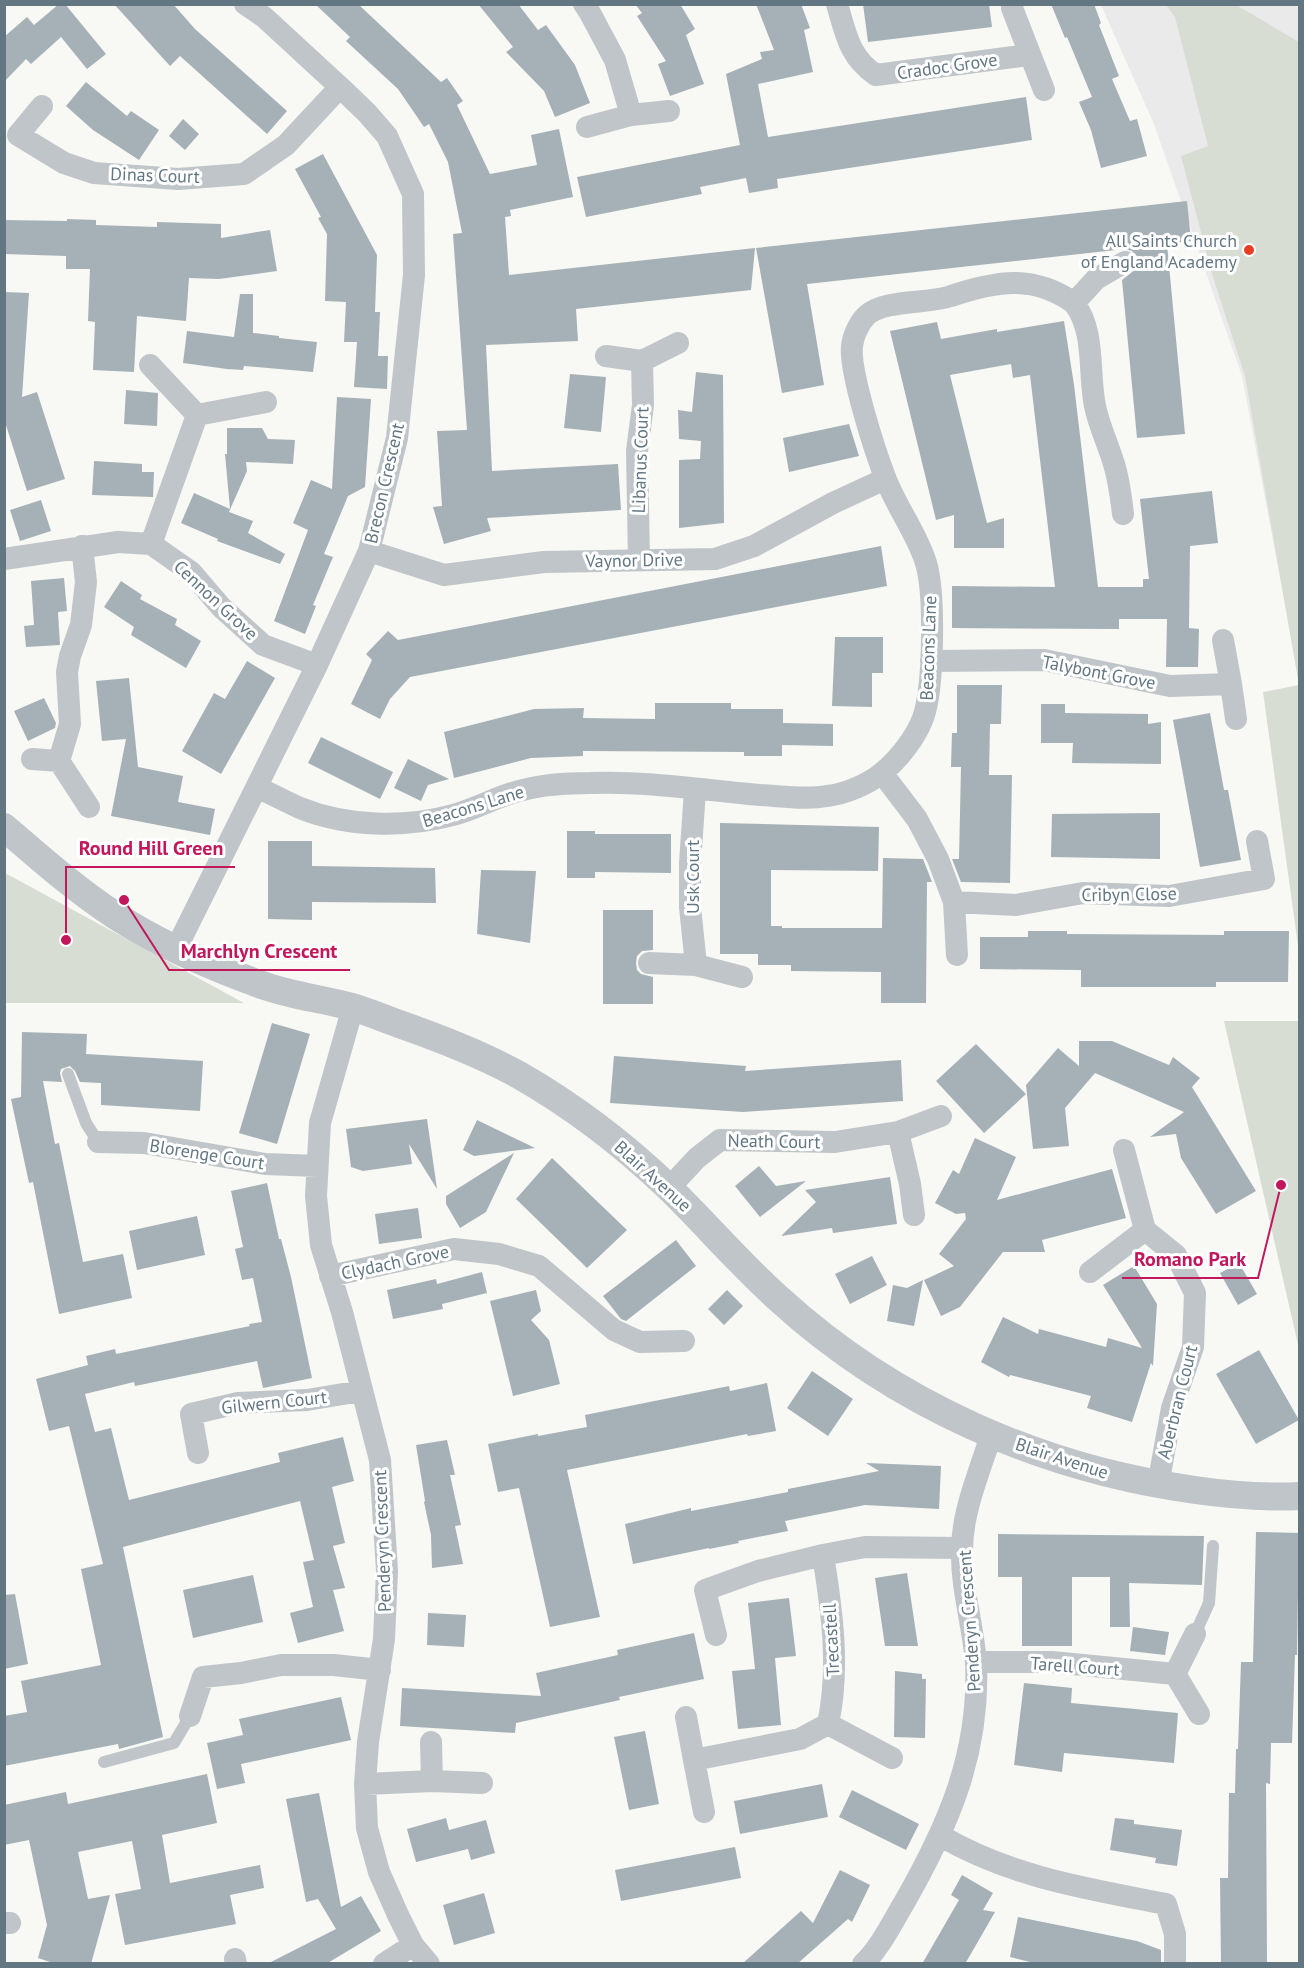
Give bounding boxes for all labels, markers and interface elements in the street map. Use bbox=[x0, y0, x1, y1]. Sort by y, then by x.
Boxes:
street label: Cradoc Grove bbox=[895, 48, 999, 84]
street label: Dinas Court bbox=[110, 162, 200, 188]
place label: All Saints Church of England Academy bbox=[1081, 229, 1238, 273]
marker: All Saints Church of England Academy bbox=[1242, 243, 1256, 257]
street label: Libanus Court bbox=[627, 406, 653, 514]
street label: Brecon Crescent bbox=[359, 420, 409, 546]
street label: Vaynor Drive bbox=[584, 548, 683, 572]
street label: Cennon Grove bbox=[169, 555, 263, 645]
street label: Beacons Lane bbox=[915, 595, 941, 701]
street label: Talybont Grove bbox=[1040, 650, 1158, 694]
street label: Beacons Lane bbox=[419, 780, 527, 832]
callout: Round Hill Green bbox=[66, 829, 235, 867]
text: Round Hill Green bbox=[79, 835, 223, 861]
street label: Usk Court bbox=[681, 840, 704, 914]
street label: Cribyn Close bbox=[1081, 882, 1177, 906]
callout: Marchlyn Crescent bbox=[169, 932, 350, 970]
text: Marchlyn Crescent bbox=[181, 938, 337, 964]
street label: Neath Court bbox=[727, 1129, 821, 1153]
street label: Blorenge Court bbox=[148, 1134, 266, 1174]
street label: Blair Avenue bbox=[610, 1135, 696, 1217]
street label: Clydach Grove bbox=[339, 1239, 451, 1285]
callout: Romano Park bbox=[1122, 1240, 1258, 1278]
text: Romano Park bbox=[1134, 1246, 1246, 1272]
street label: Aberbran Court bbox=[1152, 1343, 1202, 1461]
street label: Gilwern Court bbox=[220, 1385, 328, 1419]
street label: Blair Avenue bbox=[1013, 1432, 1111, 1484]
street label: Penderyn Crescent bbox=[368, 1470, 396, 1612]
street label: Penderyn Crescent bbox=[953, 1549, 985, 1693]
street label: Trecastell bbox=[818, 1602, 844, 1677]
street label: Tarell Court bbox=[1030, 1651, 1120, 1681]

